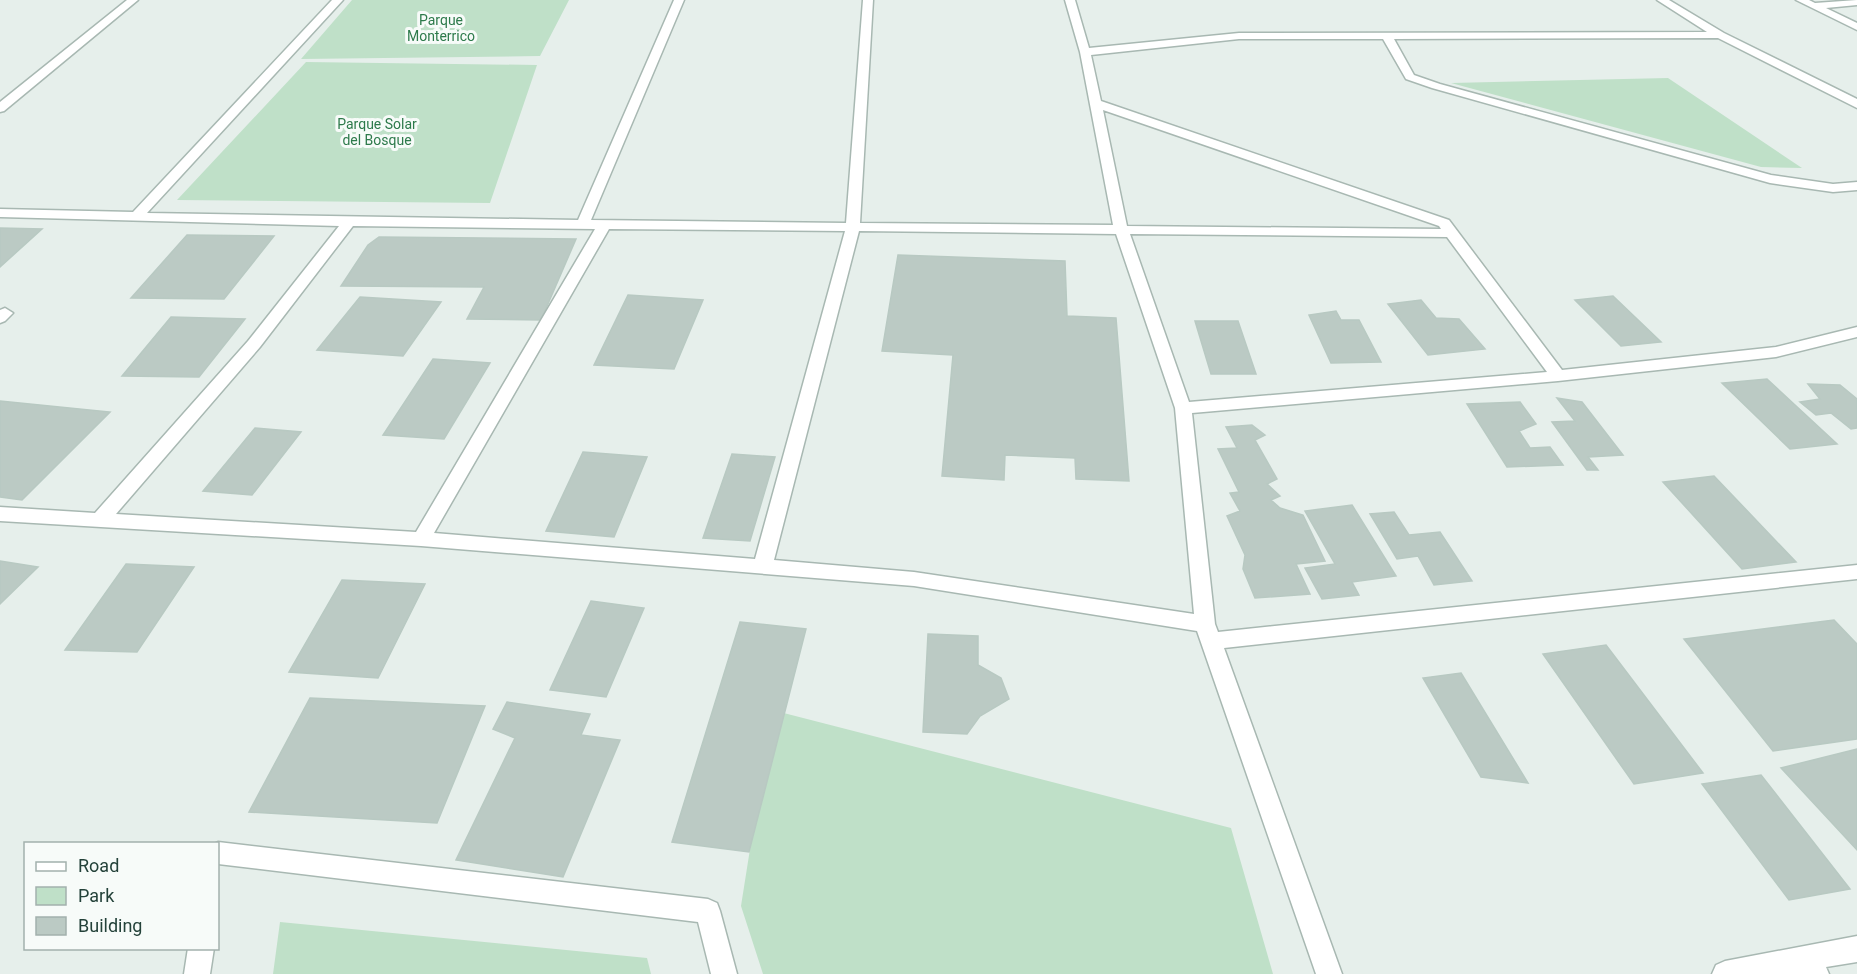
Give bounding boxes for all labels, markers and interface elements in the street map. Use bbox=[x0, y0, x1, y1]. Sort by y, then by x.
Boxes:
park label: Parque Monterrico bbox=[407, 12, 475, 44]
park label: Parque Solar del Bosque bbox=[337, 116, 417, 148]
legend bbox=[24, 842, 219, 950]
text: Road bbox=[78, 855, 119, 876]
text: Park bbox=[78, 885, 115, 906]
text: Building bbox=[78, 915, 142, 936]

